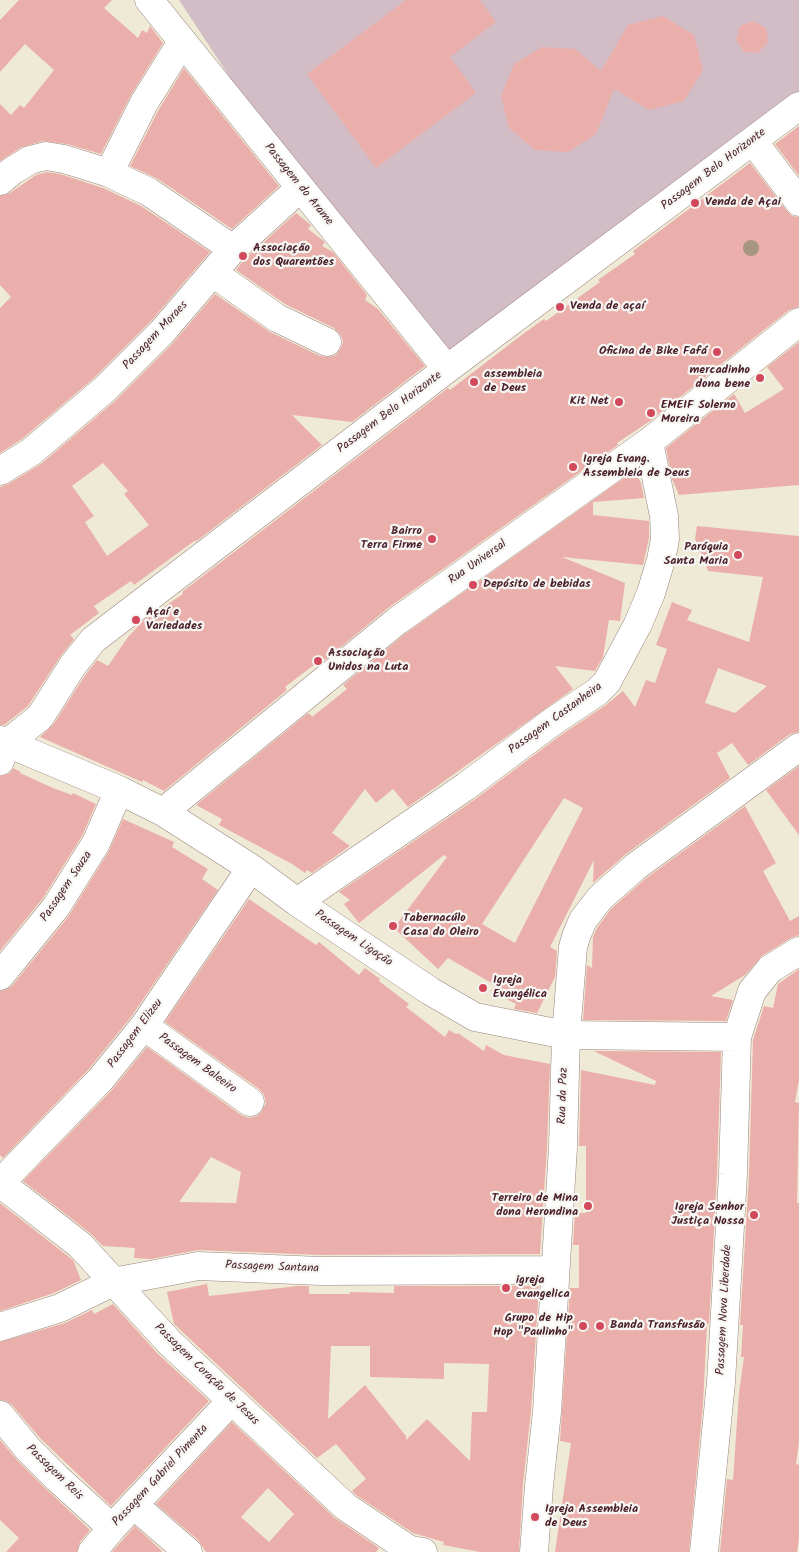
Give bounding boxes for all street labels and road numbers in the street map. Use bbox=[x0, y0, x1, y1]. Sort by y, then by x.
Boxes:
street label: Passagem Belo Horizonte bbox=[659, 126, 769, 214]
street label: Passagem do Arame bbox=[260, 141, 336, 229]
street label: Passagem Moraes bbox=[121, 299, 191, 373]
street label: Passagem Belo Horizonte bbox=[335, 369, 445, 457]
street label: Rua Universal bbox=[446, 538, 510, 588]
street label: Passagem Castanheira bbox=[506, 680, 606, 758]
street label: Passagem Souza bbox=[38, 849, 96, 925]
street label: Passagem Ligação bbox=[311, 908, 395, 970]
street label: Passagem Elizeu bbox=[105, 997, 167, 1071]
street label: Passagem Baleeiro bbox=[155, 1031, 239, 1097]
street label: Rua da Paz bbox=[556, 1067, 572, 1125]
street label: Passagem Nova Liberdade bbox=[714, 1244, 736, 1376]
street label: Passagem Santana bbox=[225, 1259, 319, 1277]
street label: Passagem Coração de Jesus bbox=[151, 1321, 261, 1429]
street label: Passagem Gabriel Pimenta bbox=[110, 1422, 212, 1530]
street label: Passagem Reis bbox=[22, 1442, 86, 1504]

